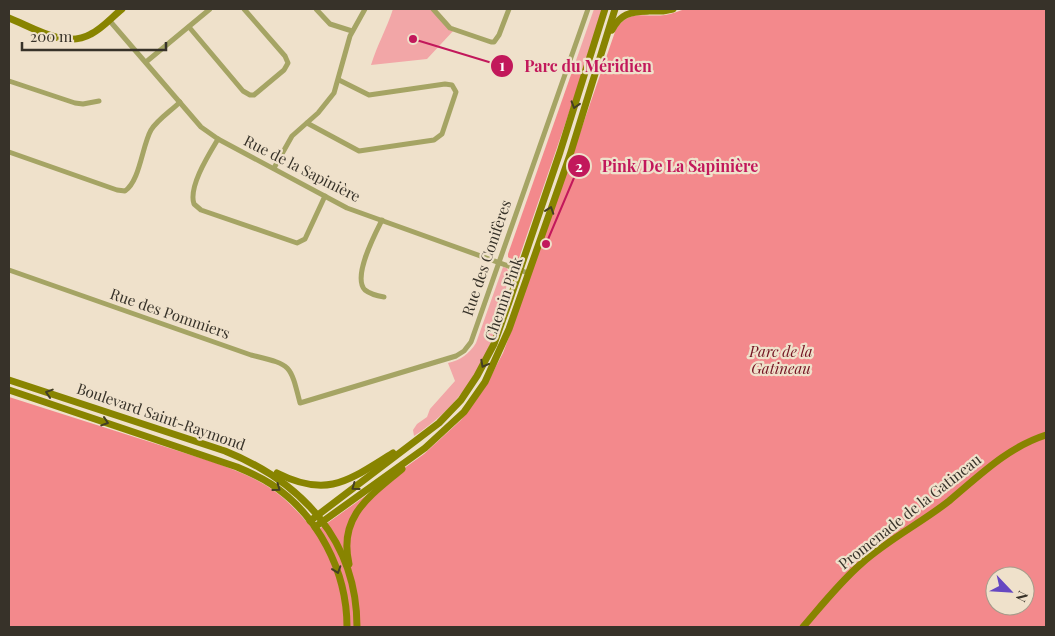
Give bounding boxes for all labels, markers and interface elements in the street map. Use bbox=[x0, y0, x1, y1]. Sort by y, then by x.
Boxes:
scale bar bbox=[22, 20, 166, 52]
text: 200 m bbox=[30, 26, 73, 46]
callout: Parc du Méridien bbox=[489, 51, 662, 82]
text: 1 bbox=[499, 55, 505, 75]
text: Parc du Méridien bbox=[524, 55, 652, 76]
one-way arrow bbox=[571, 101, 581, 109]
street label: Rue de la Sapinière bbox=[241, 130, 364, 206]
callout: Pink/De La Sapinière bbox=[566, 151, 768, 182]
text: Pink/De La Sapinière bbox=[602, 155, 758, 176]
text: 2 bbox=[575, 156, 583, 176]
street label: Rue des Conifères bbox=[457, 197, 515, 318]
one-way arrow bbox=[544, 206, 554, 215]
street label: Chemin Pink bbox=[479, 253, 527, 343]
street label: Rue des Pommiers bbox=[108, 283, 233, 343]
park label: Parc de la Gatineau bbox=[748, 341, 813, 378]
one-way arrow bbox=[480, 359, 490, 368]
street label: Boulevard Saint-Raymond bbox=[74, 378, 249, 454]
one-way arrow bbox=[45, 389, 53, 399]
one-way arrow bbox=[100, 416, 109, 426]
street label: Promenade de la Gatineau bbox=[834, 449, 985, 573]
one-way arrow bbox=[351, 481, 361, 490]
one-way arrow bbox=[271, 483, 280, 491]
one-way arrow bbox=[331, 566, 341, 574]
north arrow bbox=[985, 566, 1035, 616]
text: N bbox=[1011, 588, 1033, 605]

